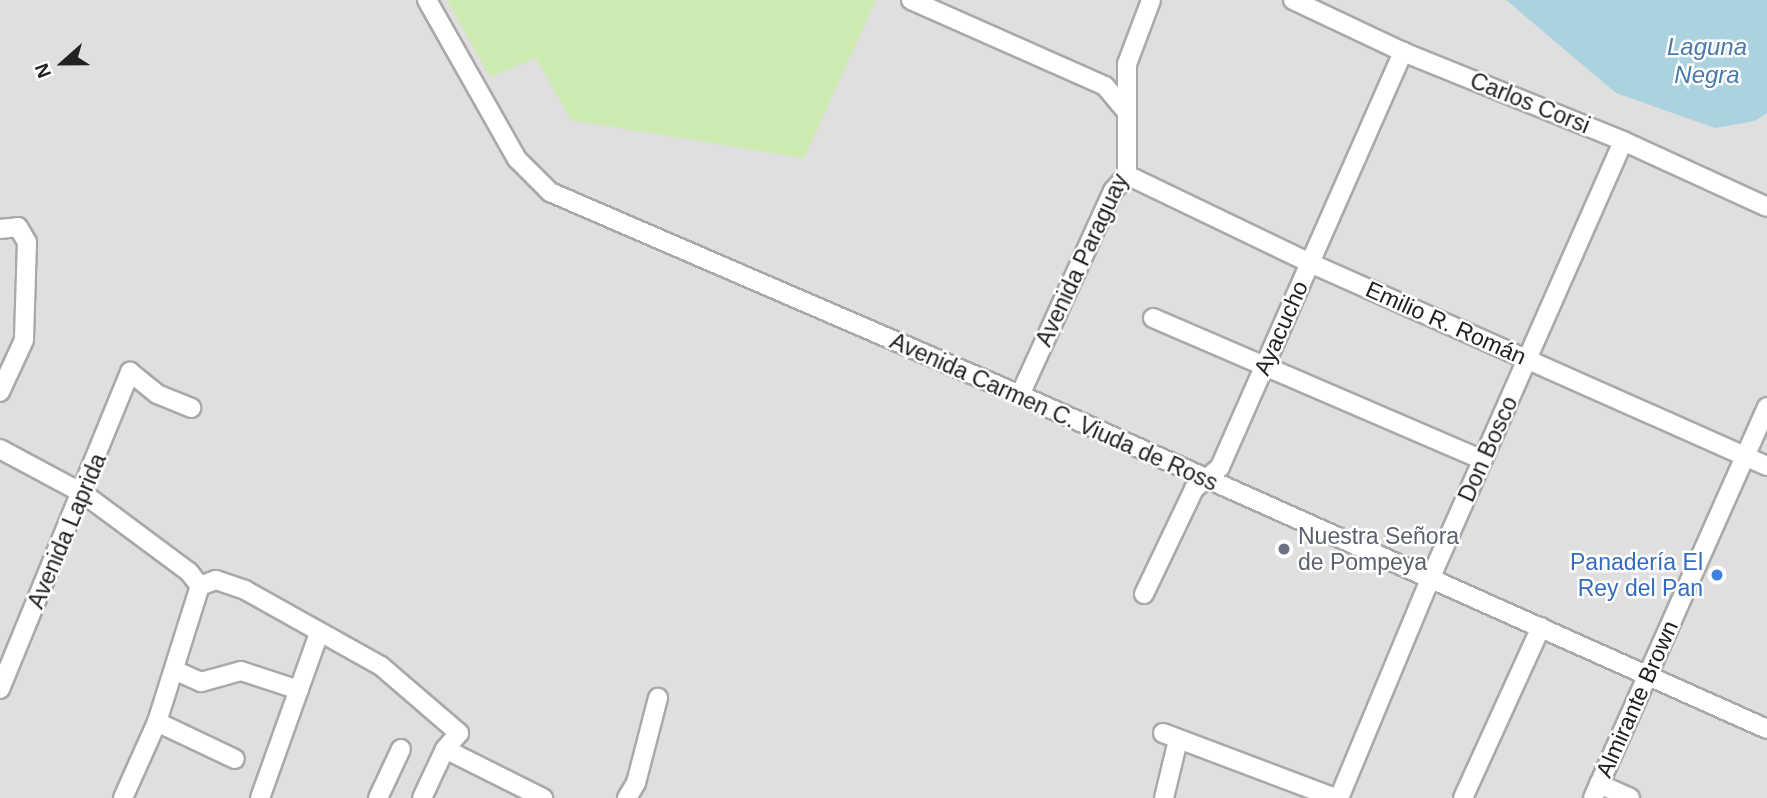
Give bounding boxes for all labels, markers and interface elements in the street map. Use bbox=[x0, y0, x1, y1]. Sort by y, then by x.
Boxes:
north arrow bbox=[28, 28, 98, 98]
water label: Laguna Negra bbox=[1667, 33, 1747, 89]
text: N bbox=[31, 61, 55, 81]
street label: Carlos Corsi bbox=[1466, 67, 1594, 139]
street label: Avenida Paraguay bbox=[1030, 169, 1134, 351]
street label: Emilio R. Román bbox=[1362, 275, 1530, 371]
street label: Ayacucho bbox=[1248, 276, 1314, 380]
street label: Avenida Carmen C. Viuda de Ross bbox=[886, 327, 1222, 497]
street label: Don Bosco bbox=[1453, 392, 1523, 506]
street label: Avenida Laprida bbox=[22, 449, 112, 613]
place label: Nuestra Señora de Pompeya bbox=[1298, 522, 1459, 576]
marker: Nuestra Señora de Pompeya bbox=[1276, 541, 1292, 557]
place label: Panadería El Rey del Pan bbox=[1570, 548, 1703, 602]
marker: Panadería El Rey del Pan bbox=[1709, 567, 1725, 583]
street label: Almirante Brown bbox=[1590, 616, 1684, 782]

